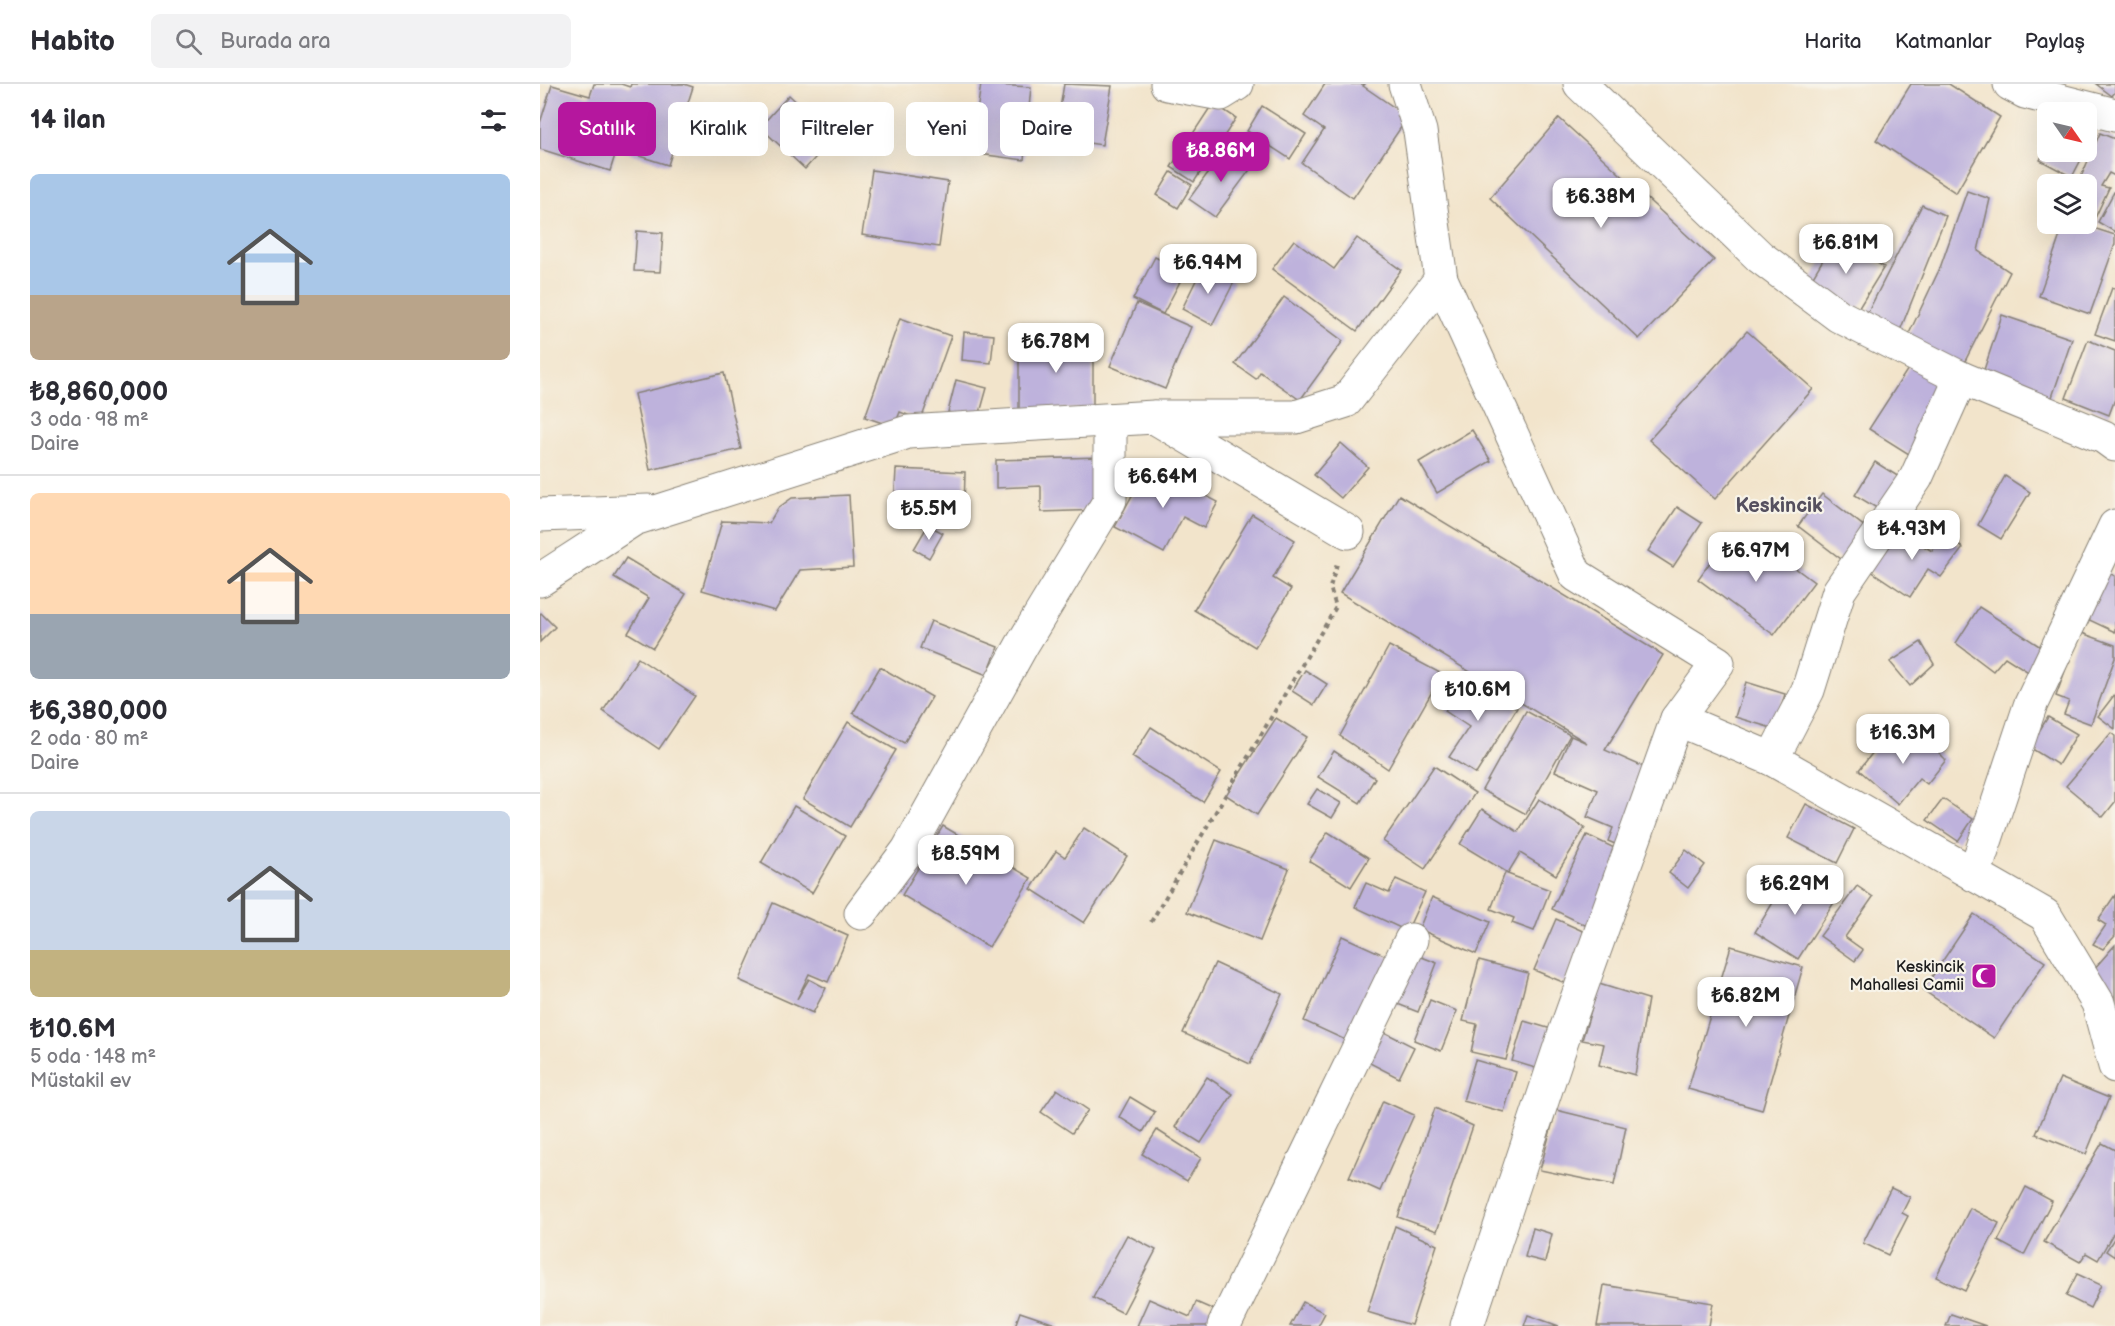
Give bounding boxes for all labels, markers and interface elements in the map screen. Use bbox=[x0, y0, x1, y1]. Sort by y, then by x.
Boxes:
search box bbox=[151, 14, 571, 68]
text: Habito bbox=[30, 25, 115, 58]
icon: search bbox=[172, 25, 205, 58]
text: Burada ara bbox=[220, 28, 331, 55]
text: Harita bbox=[1804, 29, 1862, 54]
text: Katmanlar bbox=[1895, 29, 1991, 54]
text: Paylaş bbox=[2024, 29, 2085, 54]
chip: Satılık bbox=[558, 102, 656, 156]
chip: Kiralık bbox=[668, 102, 768, 156]
chip: Filtreler bbox=[780, 102, 894, 156]
chip: Yeni bbox=[906, 102, 988, 156]
chip: Daire bbox=[1000, 102, 1094, 156]
north arrow bbox=[2037, 102, 2097, 162]
map controls bbox=[2037, 102, 2097, 234]
icon: filters bbox=[477, 104, 510, 137]
text: 14 ilan bbox=[30, 105, 106, 136]
pin: ₺8.86M bbox=[1172, 132, 1270, 183]
text: ₺8.86M bbox=[1186, 139, 1256, 163]
button: layers bbox=[2037, 174, 2097, 234]
pin: ₺6.38M bbox=[1552, 178, 1650, 229]
text: ₺6.38M bbox=[1567, 185, 1635, 209]
icon: home bbox=[216, 213, 324, 321]
pin: ₺6.81M bbox=[1797, 224, 1895, 275]
text: ₺6.81M bbox=[1813, 231, 1879, 255]
pin: ₺6.94M bbox=[1159, 244, 1257, 295]
text: ₺6.94M bbox=[1174, 251, 1242, 275]
pin: ₺6.78M bbox=[1007, 323, 1105, 374]
text: ₺6.78M bbox=[1022, 330, 1090, 354]
text: ₺8,860,000 bbox=[30, 377, 168, 408]
text: 3 oda · 98 m² bbox=[30, 408, 149, 432]
text: Daire bbox=[30, 432, 79, 456]
pin: ₺6.64M bbox=[1114, 458, 1212, 509]
text: ₺6.64M bbox=[1128, 465, 1198, 489]
pin: ₺5.5M bbox=[887, 490, 971, 541]
district label: Keskincik bbox=[1735, 494, 1823, 518]
text: ₺5.5M bbox=[901, 497, 957, 521]
pin: ₺4.93M bbox=[1863, 510, 1961, 561]
text: ₺4.93M bbox=[1878, 517, 1946, 541]
icon: home bbox=[216, 532, 324, 640]
pin: ₺6.97M bbox=[1707, 532, 1805, 583]
text: ₺6.97M bbox=[1722, 539, 1790, 563]
pin: ₺10.6M bbox=[1429, 671, 1527, 722]
text: ₺10.6M bbox=[1445, 678, 1511, 702]
text: ₺6,380,000 bbox=[30, 696, 168, 727]
pin: ₺16.3M bbox=[1854, 714, 1952, 765]
text: ₺16.3M bbox=[1870, 721, 1936, 745]
text: 2 oda · 80 m² bbox=[30, 727, 148, 751]
text: Daire bbox=[30, 751, 79, 775]
pin: ₺8.59M bbox=[917, 835, 1015, 886]
text: ₺8.59M bbox=[932, 842, 1000, 866]
icon: home bbox=[216, 850, 324, 958]
pin: ₺6.29M bbox=[1746, 865, 1844, 916]
text: ₺6.29M bbox=[1761, 872, 1829, 896]
place label: Keskincik Mahallesi Camii bbox=[1849, 958, 1964, 995]
mosque icon: Keskincik Mahallesi Camii bbox=[1969, 961, 1999, 991]
pin: ₺6.82M bbox=[1697, 977, 1795, 1028]
text: ₺6.82M bbox=[1711, 984, 1781, 1008]
text: ₺10.6M bbox=[30, 1014, 116, 1045]
text: 5 oda · 148 m² bbox=[30, 1045, 156, 1069]
text: Müstakil ev bbox=[30, 1069, 131, 1093]

